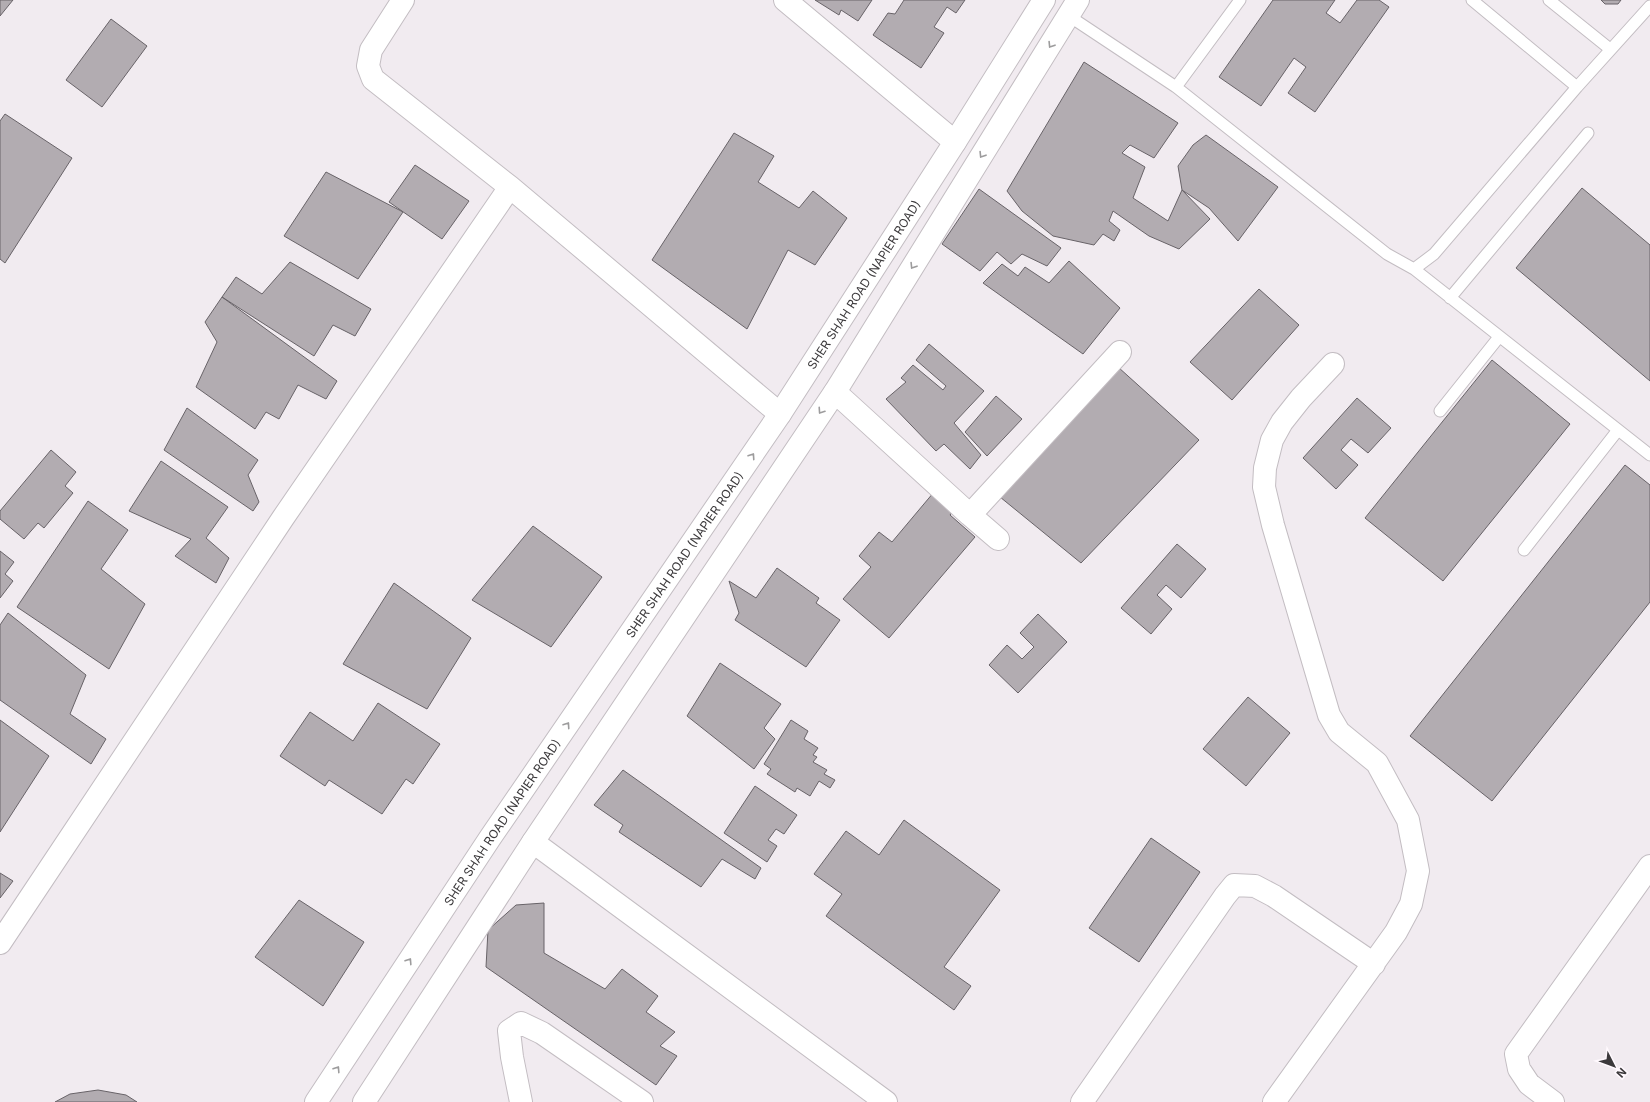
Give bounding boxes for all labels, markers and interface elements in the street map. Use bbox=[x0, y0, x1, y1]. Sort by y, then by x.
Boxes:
one-way arrow bbox=[1048, 41, 1055, 48]
one-way arrow bbox=[979, 151, 986, 158]
street label: SHER SHAH ROAD (NAPIER ROAD) bbox=[804, 197, 923, 372]
one-way arrow bbox=[910, 262, 918, 269]
one-way arrow bbox=[819, 407, 826, 414]
one-way arrow bbox=[747, 454, 754, 461]
street label: SHER SHAH ROAD (NAPIER ROAD) bbox=[622, 468, 746, 640]
one-way arrow bbox=[562, 723, 569, 730]
street label: SHER SHAH ROAD (NAPIER ROAD) bbox=[440, 736, 563, 908]
one-way arrow bbox=[404, 958, 412, 965]
north arrow bbox=[1594, 1046, 1634, 1086]
text: N bbox=[1613, 1065, 1629, 1080]
one-way arrow bbox=[332, 1067, 339, 1074]

